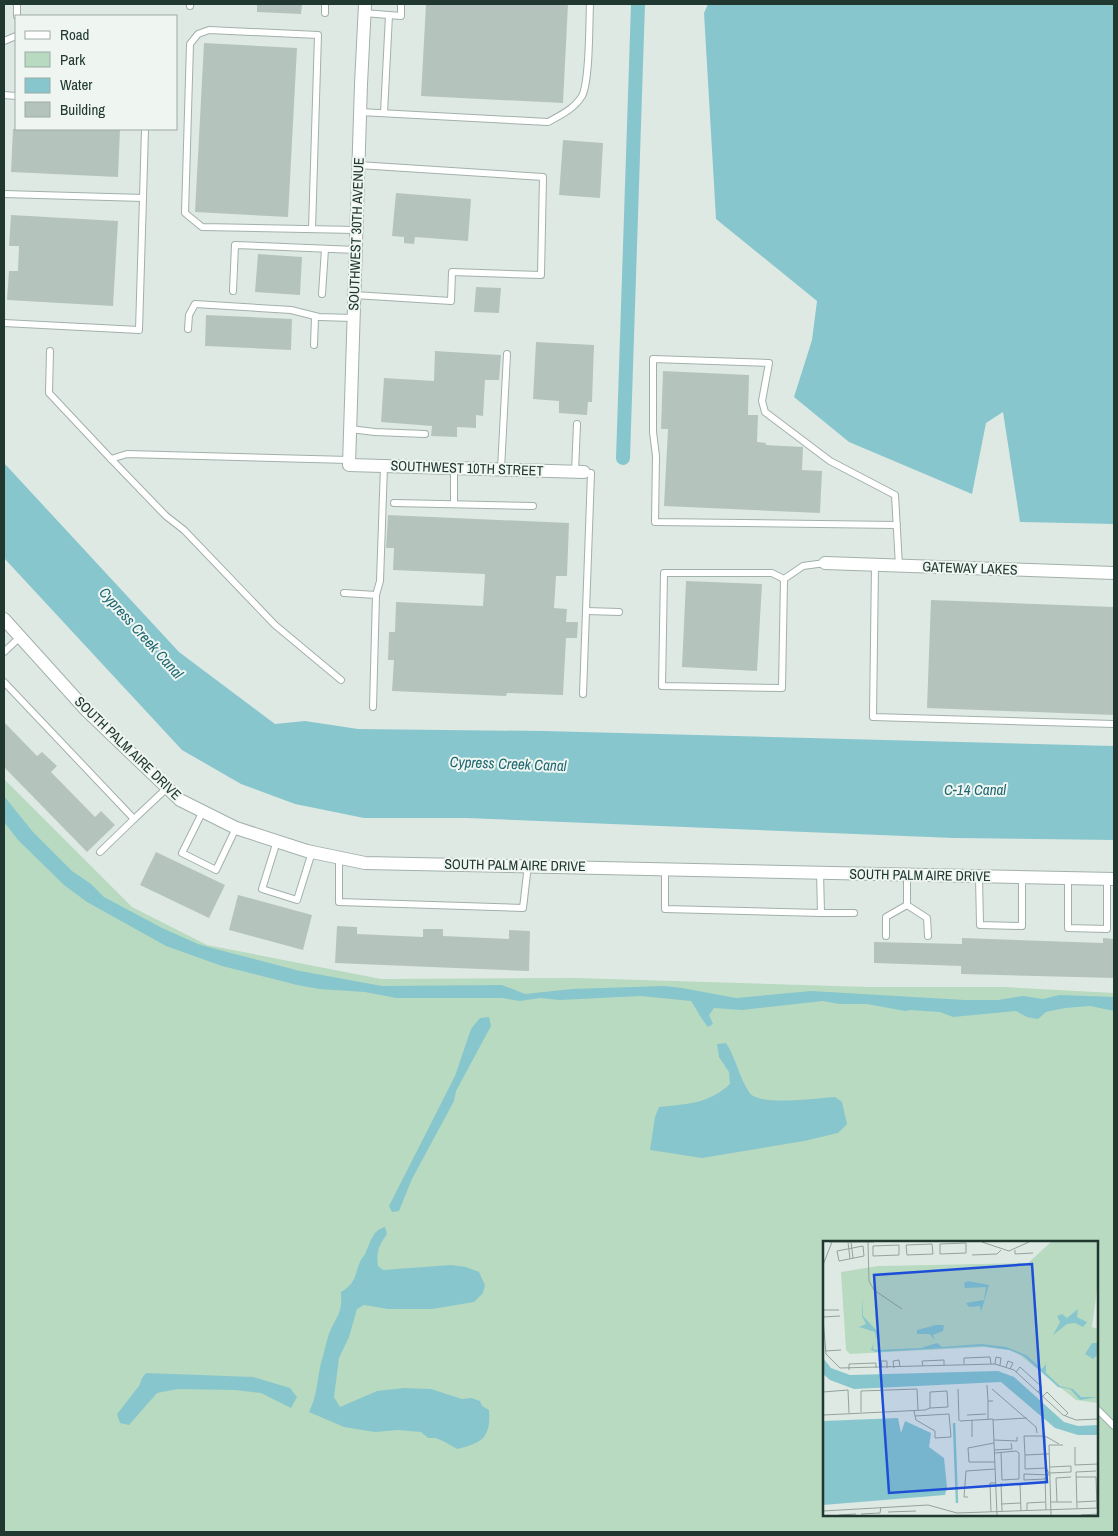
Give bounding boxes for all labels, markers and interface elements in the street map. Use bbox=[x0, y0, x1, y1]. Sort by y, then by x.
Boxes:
legend bbox=[15, 15, 178, 130]
text: Road bbox=[60, 24, 89, 45]
text: Park bbox=[60, 49, 86, 70]
text: Water bbox=[60, 74, 92, 95]
text: Building bbox=[60, 99, 105, 120]
street label: SOUTHWEST 30TH AVENUE bbox=[344, 157, 368, 311]
street label: SOUTHWEST 10TH STREET bbox=[390, 456, 544, 480]
street label: GATEWAY LAKES bbox=[922, 557, 1018, 579]
water label: Cypress Creek Canal bbox=[94, 582, 188, 683]
street label: SOUTH PALM AIRE DRIVE bbox=[71, 692, 185, 804]
water label: Cypress Creek Canal bbox=[449, 751, 567, 776]
water label: C-14 Canal bbox=[944, 779, 1006, 800]
street label: SOUTH PALM AIRE DRIVE bbox=[444, 855, 586, 875]
street label: SOUTH PALM AIRE DRIVE bbox=[849, 865, 991, 885]
inset map bbox=[823, 1241, 1098, 1516]

